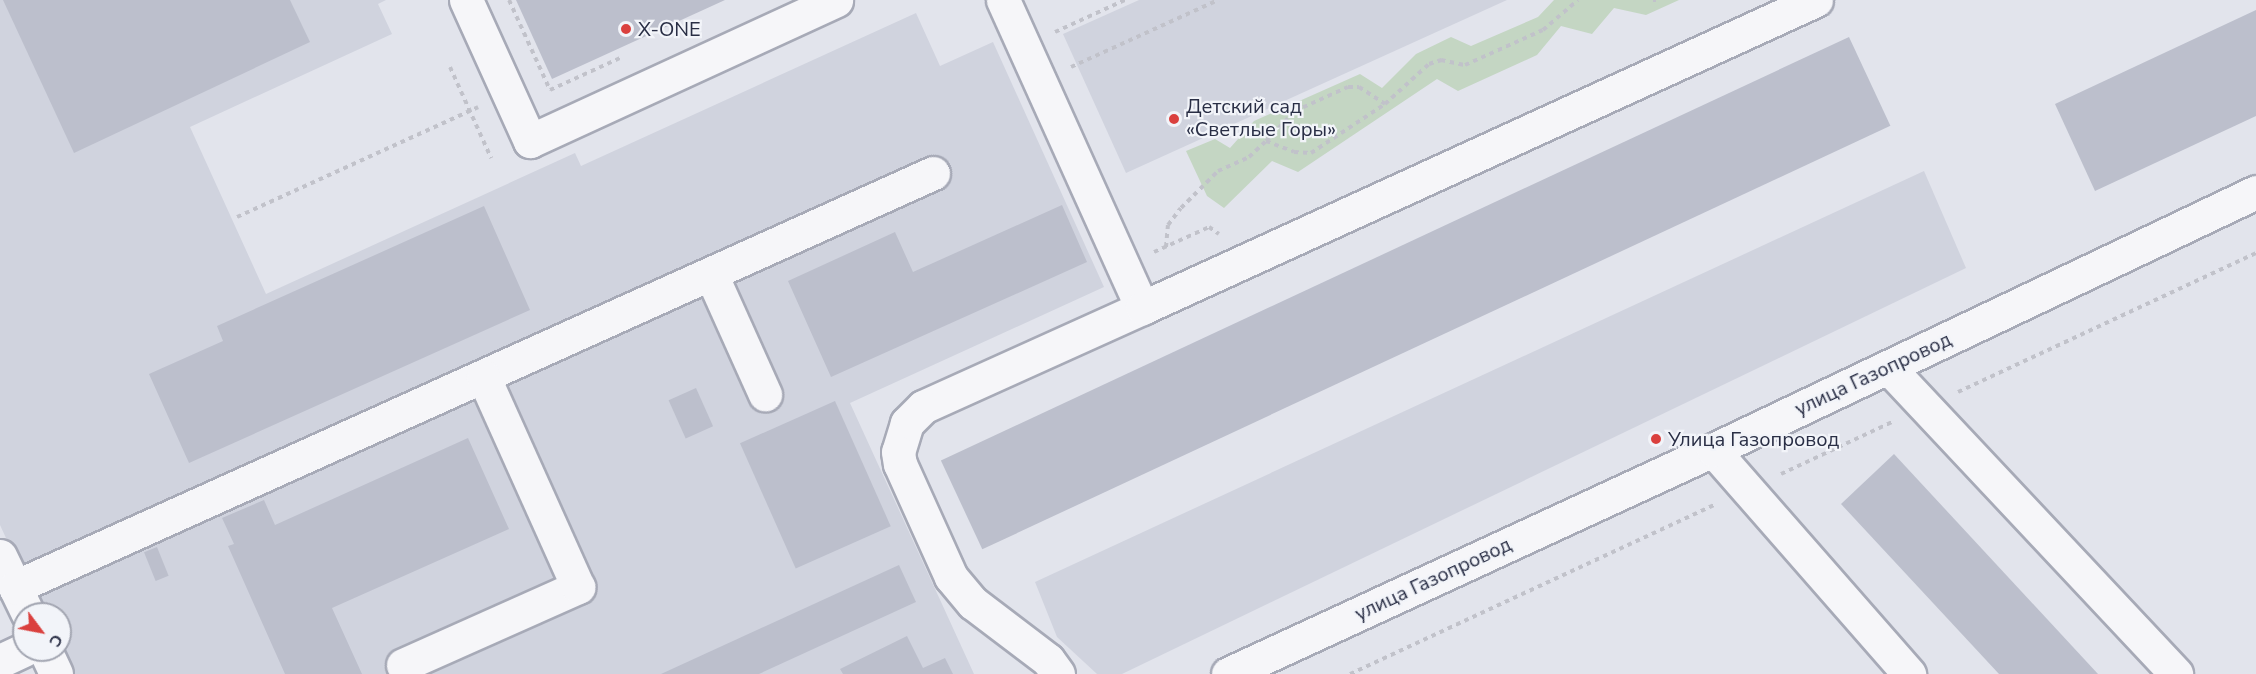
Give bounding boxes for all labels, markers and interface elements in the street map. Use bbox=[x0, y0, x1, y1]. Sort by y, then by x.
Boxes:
place label: X-ONE bbox=[638, 17, 701, 41]
marker: X-ONE bbox=[619, 22, 633, 36]
place label: Детский сад «Светлые Горы» bbox=[1186, 95, 1336, 142]
marker: Детский сад «Светлые Горы» bbox=[1167, 112, 1181, 126]
street label: улица Газопровод bbox=[1791, 327, 1955, 421]
place label: Улица Газопровод bbox=[1668, 427, 1839, 451]
marker: Улица Газопровод bbox=[1649, 432, 1663, 446]
street label: улица Газопровод bbox=[1351, 532, 1515, 626]
north arrow bbox=[12, 602, 72, 662]
text: С bbox=[43, 630, 68, 651]

